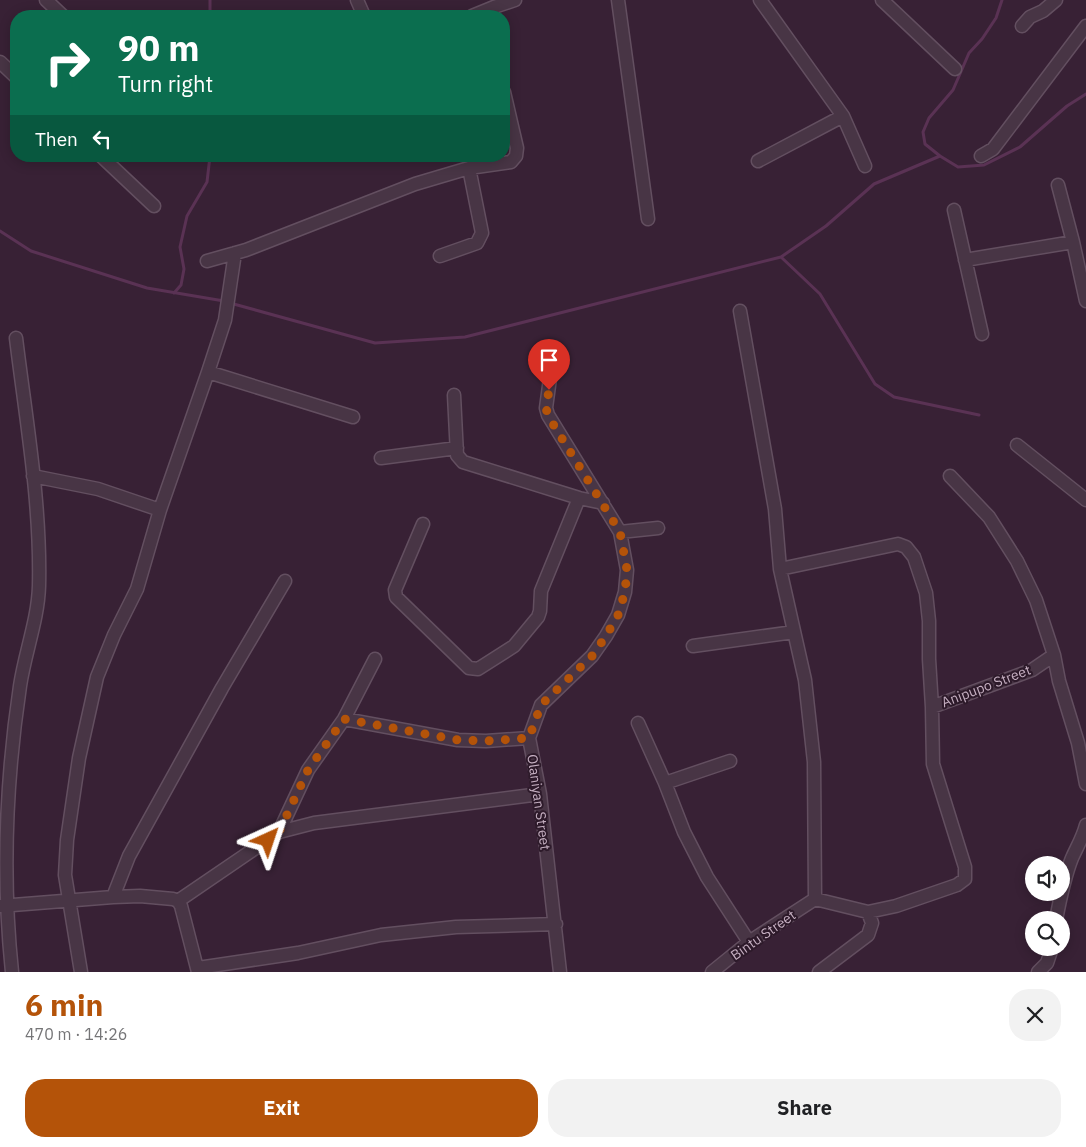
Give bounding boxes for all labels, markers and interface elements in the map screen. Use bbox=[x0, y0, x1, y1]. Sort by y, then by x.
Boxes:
text: 90 m bbox=[118, 25, 200, 71]
icon: right bbox=[35, 30, 100, 95]
text: Turn right bbox=[118, 69, 213, 98]
icon: left bbox=[88, 125, 116, 153]
text: Then bbox=[35, 127, 78, 151]
pin bbox=[528, 339, 570, 390]
icon: arrive bbox=[535, 346, 563, 374]
street label: Anipupo Street bbox=[939, 661, 1033, 711]
street label: Olaniyan Street bbox=[523, 753, 555, 851]
position arrow bbox=[241, 813, 293, 865]
map controls bbox=[1025, 856, 1070, 956]
button: sound bbox=[1025, 856, 1070, 901]
street label: Bintu Street bbox=[727, 906, 799, 964]
button: search bbox=[1025, 911, 1070, 956]
text: 6 min bbox=[25, 985, 103, 1024]
button: close bbox=[1009, 989, 1061, 1041]
text: 470 m · 14:26 bbox=[25, 1024, 127, 1044]
button: Exit bbox=[25, 1079, 538, 1137]
button: Share bbox=[548, 1079, 1061, 1137]

